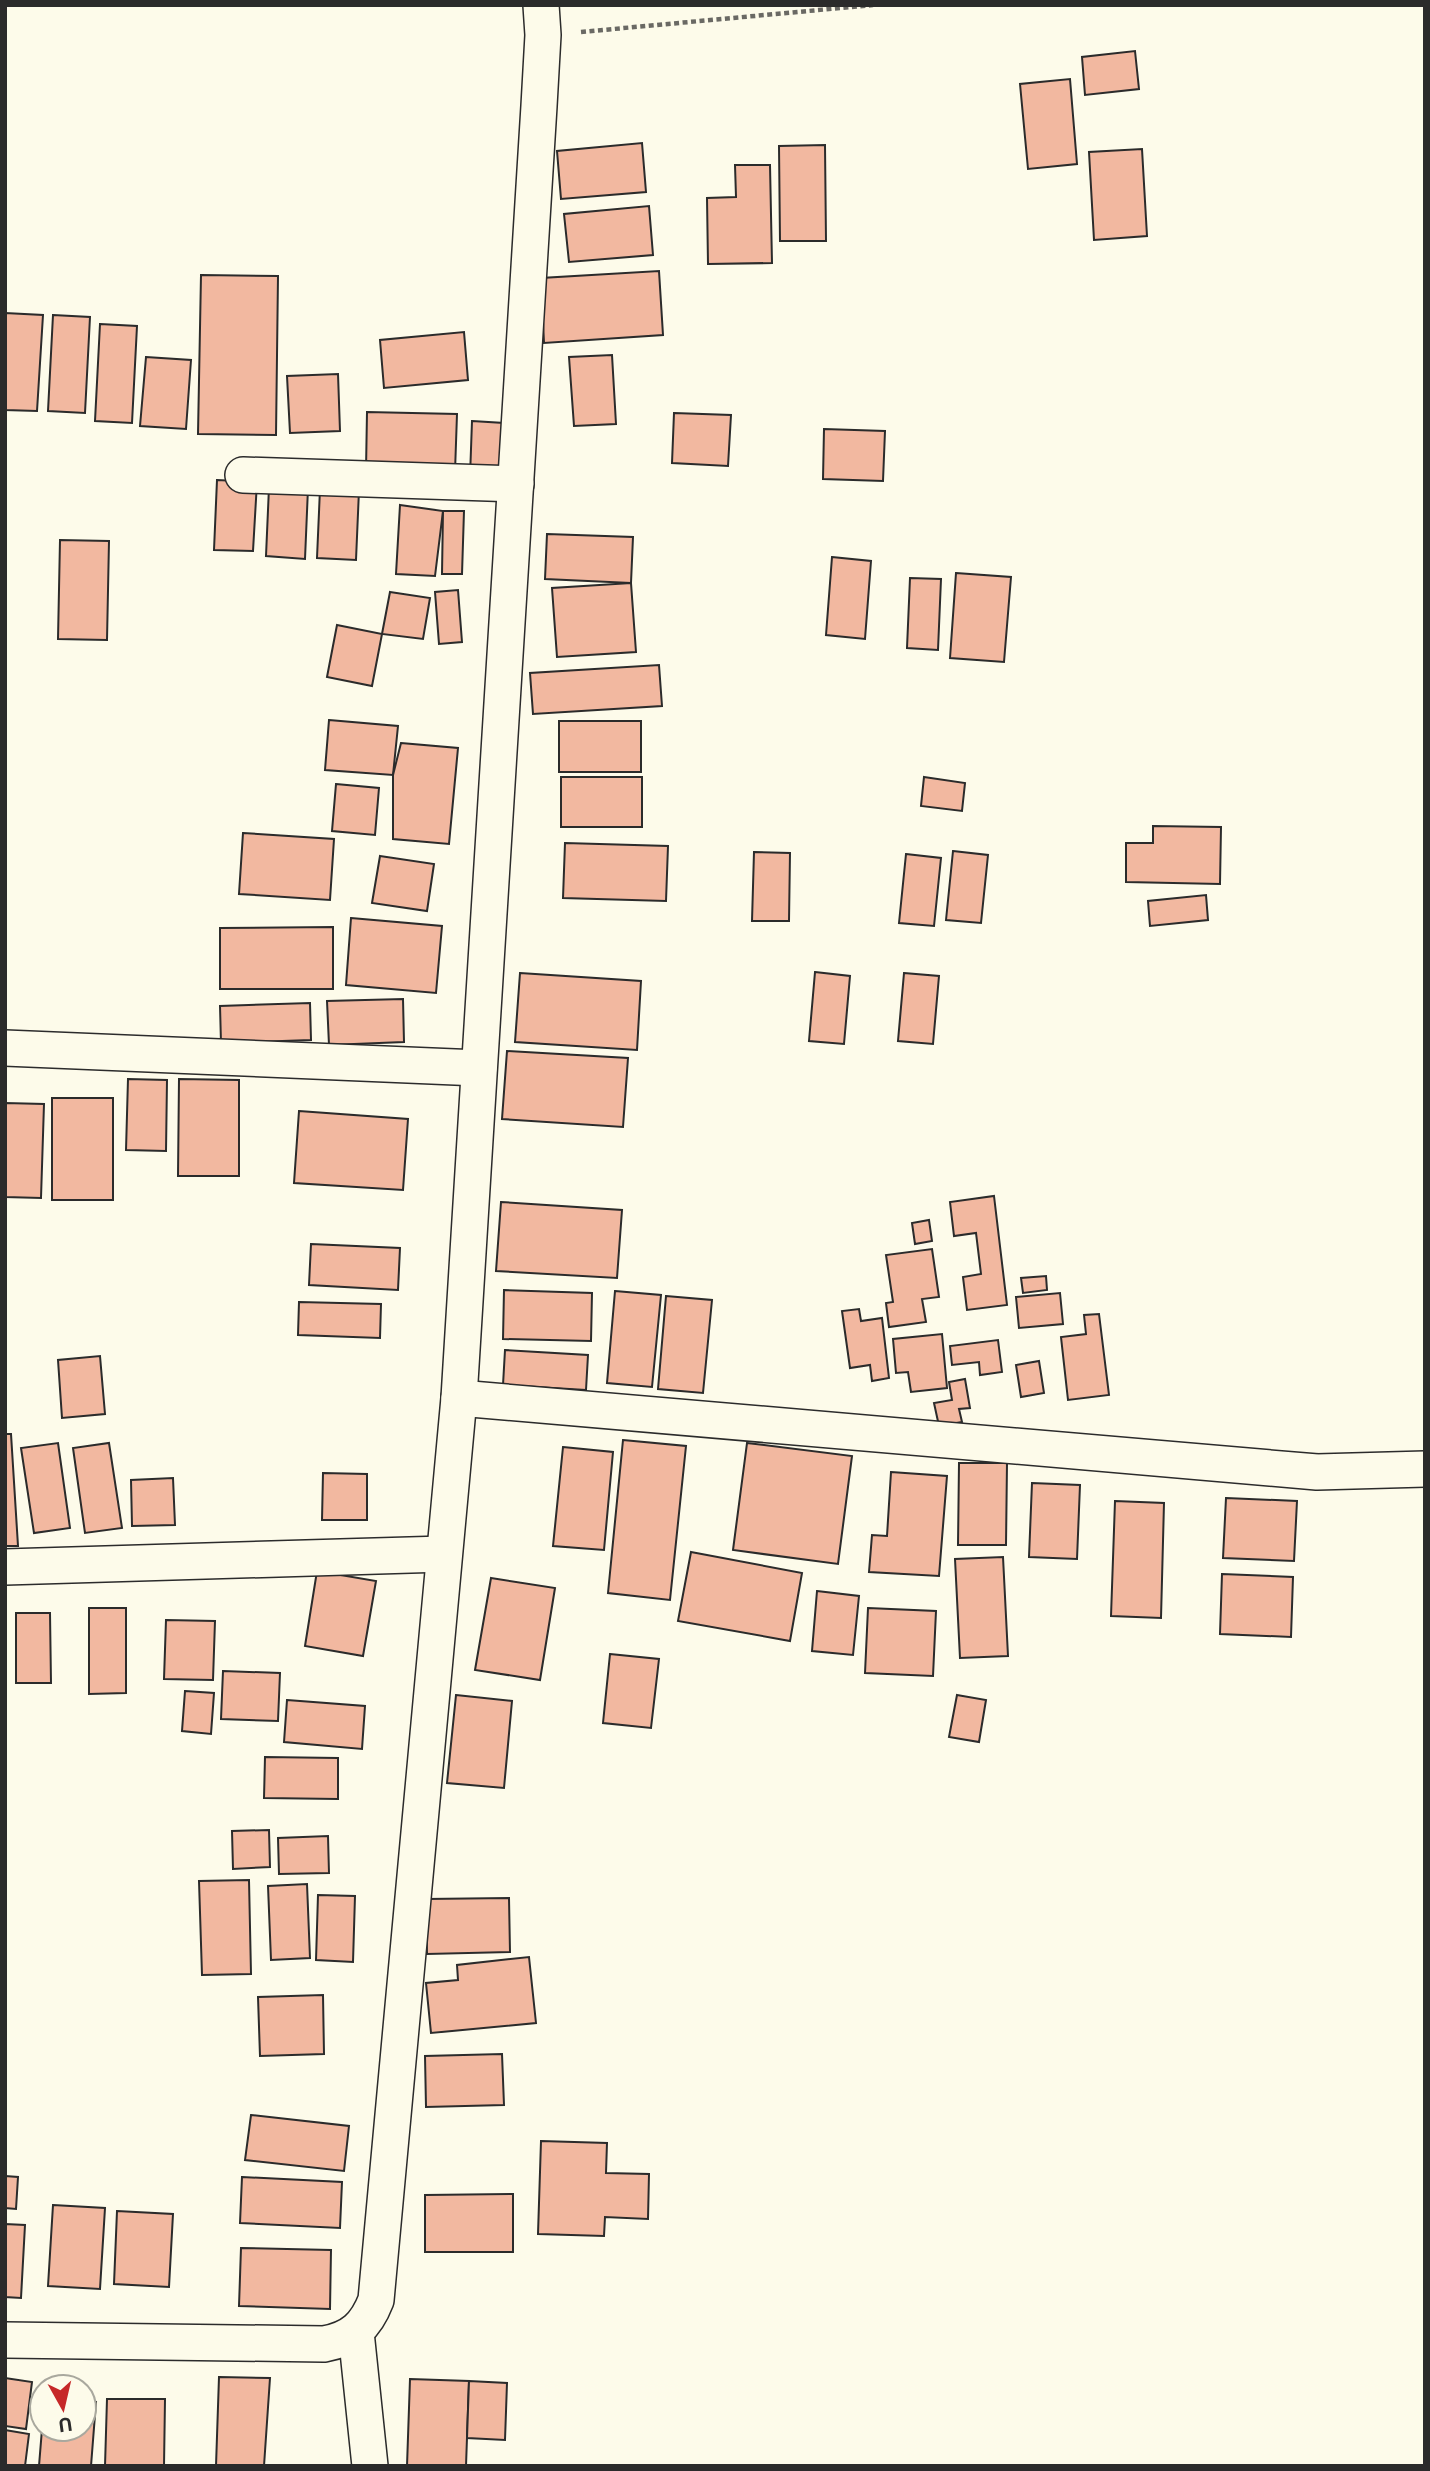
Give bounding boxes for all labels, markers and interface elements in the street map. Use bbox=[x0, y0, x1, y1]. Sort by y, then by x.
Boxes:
north arrow bbox=[28, 2373, 98, 2443]
text: U bbox=[56, 2411, 74, 2439]

